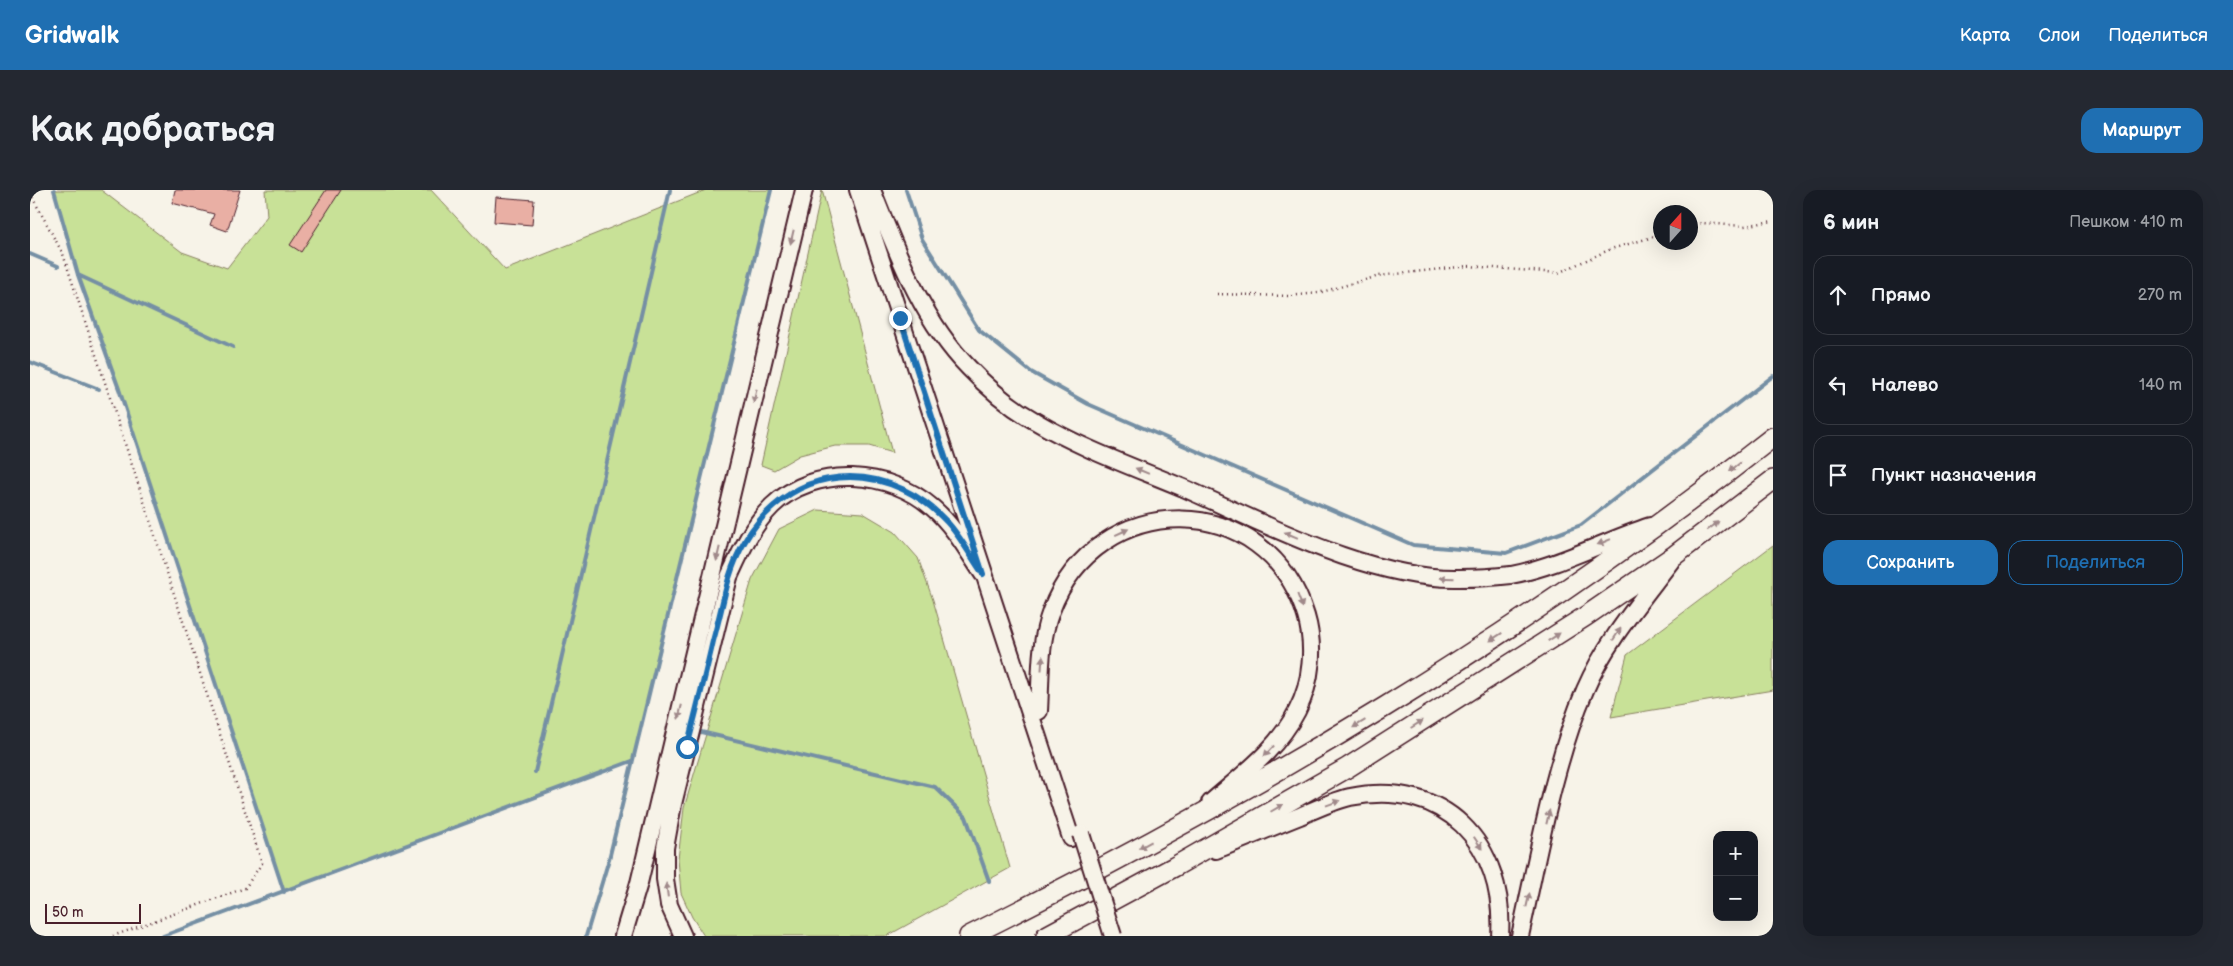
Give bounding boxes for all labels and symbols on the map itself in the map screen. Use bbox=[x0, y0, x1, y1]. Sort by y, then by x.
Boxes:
north arrow bbox=[1653, 205, 1698, 250]
one-way arrow bbox=[788, 230, 796, 245]
route end bbox=[889, 307, 912, 330]
one-way arrow bbox=[751, 388, 759, 403]
one-way arrow bbox=[1729, 462, 1742, 473]
one-way arrow bbox=[1135, 466, 1149, 474]
one-way arrow bbox=[1706, 521, 1720, 531]
one-way arrow bbox=[1115, 527, 1129, 535]
one-way arrow bbox=[1284, 530, 1298, 538]
one-way arrow bbox=[1596, 539, 1611, 547]
one-way arrow bbox=[714, 546, 722, 561]
one-way arrow bbox=[1439, 574, 1455, 582]
one-way arrow bbox=[1297, 594, 1305, 608]
one-way arrow bbox=[1612, 627, 1622, 640]
one-way arrow bbox=[1489, 632, 1502, 641]
one-way arrow bbox=[1547, 632, 1560, 642]
one-way arrow bbox=[1038, 654, 1046, 670]
one-way arrow bbox=[676, 704, 684, 719]
one-way arrow bbox=[1352, 719, 1365, 728]
one-way arrow bbox=[1410, 720, 1423, 729]
route start bbox=[676, 736, 699, 759]
one-way arrow bbox=[1263, 744, 1274, 757]
one-way arrow bbox=[1326, 799, 1341, 807]
one-way arrow bbox=[1271, 804, 1284, 813]
one-way arrow bbox=[1544, 810, 1552, 825]
one-way arrow bbox=[1473, 836, 1483, 850]
one-way arrow bbox=[1138, 841, 1152, 849]
one-way arrow bbox=[663, 882, 671, 898]
one-way arrow bbox=[1524, 893, 1532, 908]
scale bar bbox=[45, 901, 141, 924]

